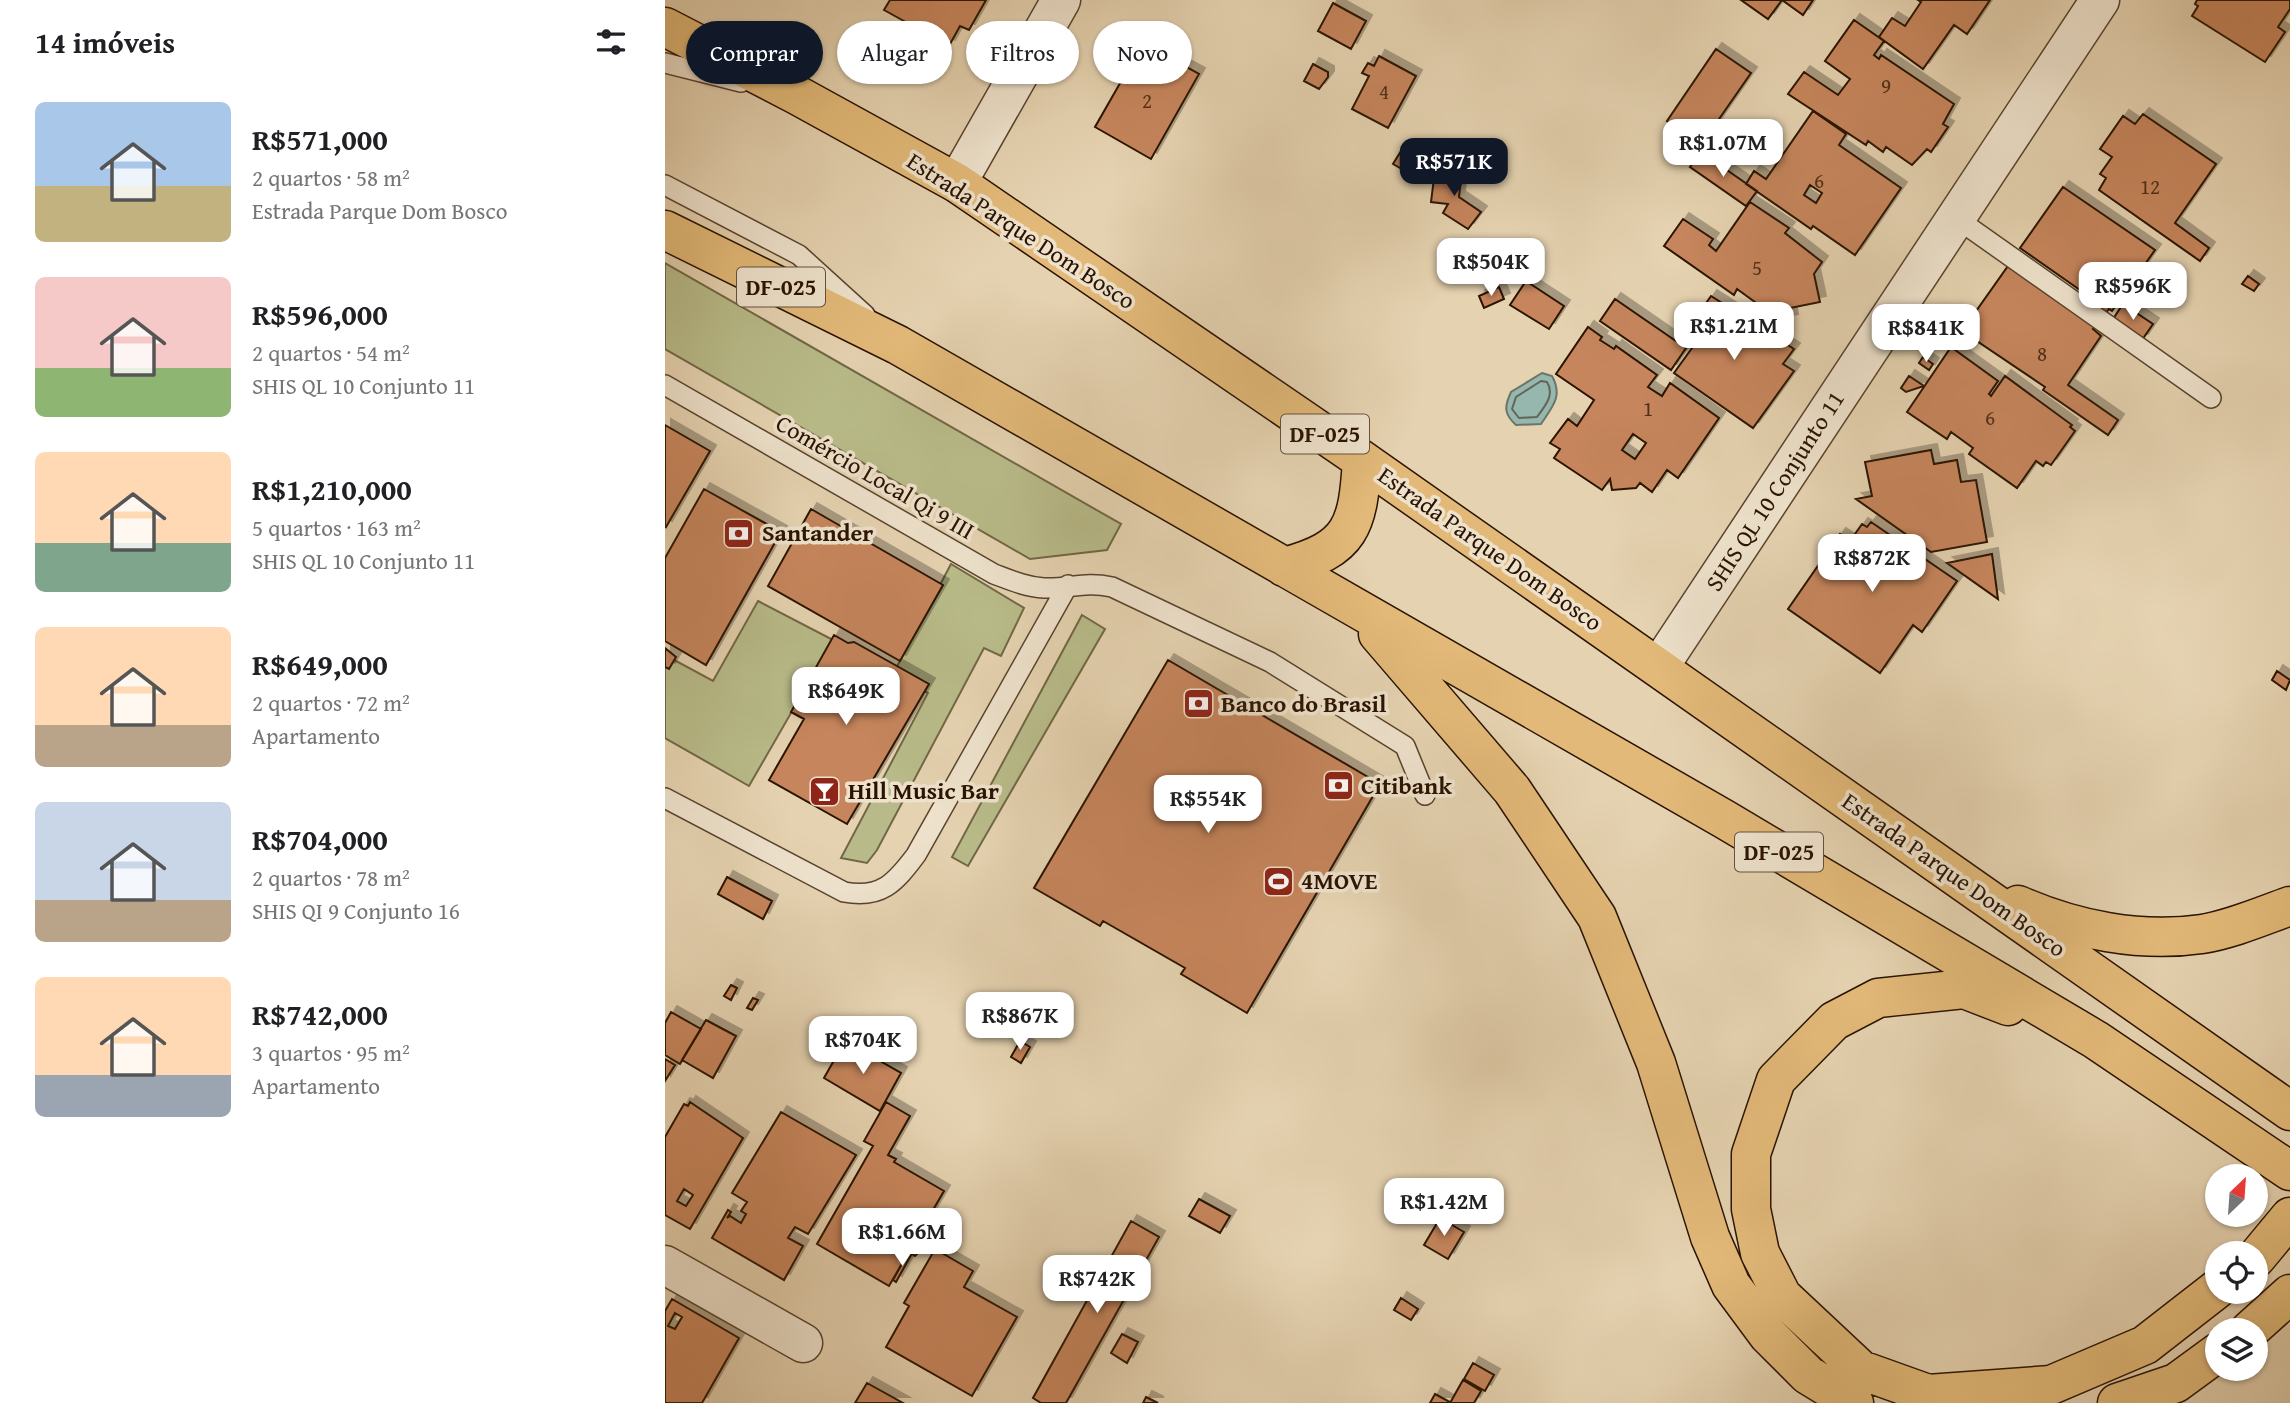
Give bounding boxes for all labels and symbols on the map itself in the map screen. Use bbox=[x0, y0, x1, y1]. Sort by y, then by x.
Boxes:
house number: 9 bbox=[1881, 70, 1891, 101]
house number: 4 bbox=[1379, 76, 1389, 107]
house number: 2 bbox=[1142, 85, 1152, 116]
pin: R$1.07M bbox=[1658, 120, 1788, 179]
pin: R$571K bbox=[1397, 138, 1511, 198]
street label: Estrada Parque Dom Bosco bbox=[900, 143, 1143, 318]
house number: 6 bbox=[1814, 165, 1824, 196]
house number: 12 bbox=[2140, 171, 2160, 202]
pin: R$504K bbox=[1434, 238, 1548, 298]
house number: 5 bbox=[1752, 252, 1762, 283]
pin: R$596K bbox=[2076, 262, 2190, 322]
road number: DF-025 bbox=[737, 268, 825, 306]
pin: R$1.21M bbox=[1669, 302, 1799, 362]
pin: R$841K bbox=[1869, 304, 1983, 364]
house number: 8 bbox=[2037, 338, 2047, 369]
street label: SHIS QL 10 Conjunto 11 bbox=[1697, 384, 1853, 598]
house number: 1 bbox=[1643, 393, 1653, 424]
house number: 6 bbox=[1985, 402, 1995, 433]
street label: Comércio Local Qi 9 III bbox=[769, 405, 981, 548]
road number: DF-025 bbox=[1281, 414, 1369, 454]
street label: Estrada Parque Dom Bosco bbox=[1371, 458, 1609, 639]
place label: Santander bbox=[762, 515, 873, 550]
bank icon: Santander bbox=[722, 516, 756, 550]
pin: R$872K bbox=[1815, 534, 1929, 594]
pin: R$649K bbox=[789, 668, 903, 727]
place label: Banco do Brasil bbox=[1221, 686, 1387, 721]
bank icon: Banco do Brasil bbox=[1181, 687, 1215, 721]
place label: Citibank bbox=[1361, 768, 1452, 803]
bank icon: Citibank bbox=[1321, 769, 1355, 803]
place label: Hill Music Bar bbox=[848, 773, 999, 808]
bar icon: Hill Music Bar bbox=[808, 774, 842, 808]
pin: R$554K bbox=[1151, 776, 1265, 835]
street label: Estrada Parque Dom Bosco bbox=[1835, 784, 2073, 965]
road number: DF-025 bbox=[1735, 832, 1823, 872]
place label: 4MOVE bbox=[1301, 863, 1378, 898]
sports icon: 4MOVE bbox=[1261, 864, 1295, 898]
pin: R$867K bbox=[963, 992, 1077, 1052]
pin: R$704K bbox=[806, 1016, 920, 1076]
north arrow bbox=[2205, 1164, 2268, 1227]
pin: R$1.42M bbox=[1379, 1178, 1509, 1238]
pin: R$1.66M bbox=[837, 1208, 967, 1268]
pin: R$742K bbox=[1040, 1256, 1154, 1315]

